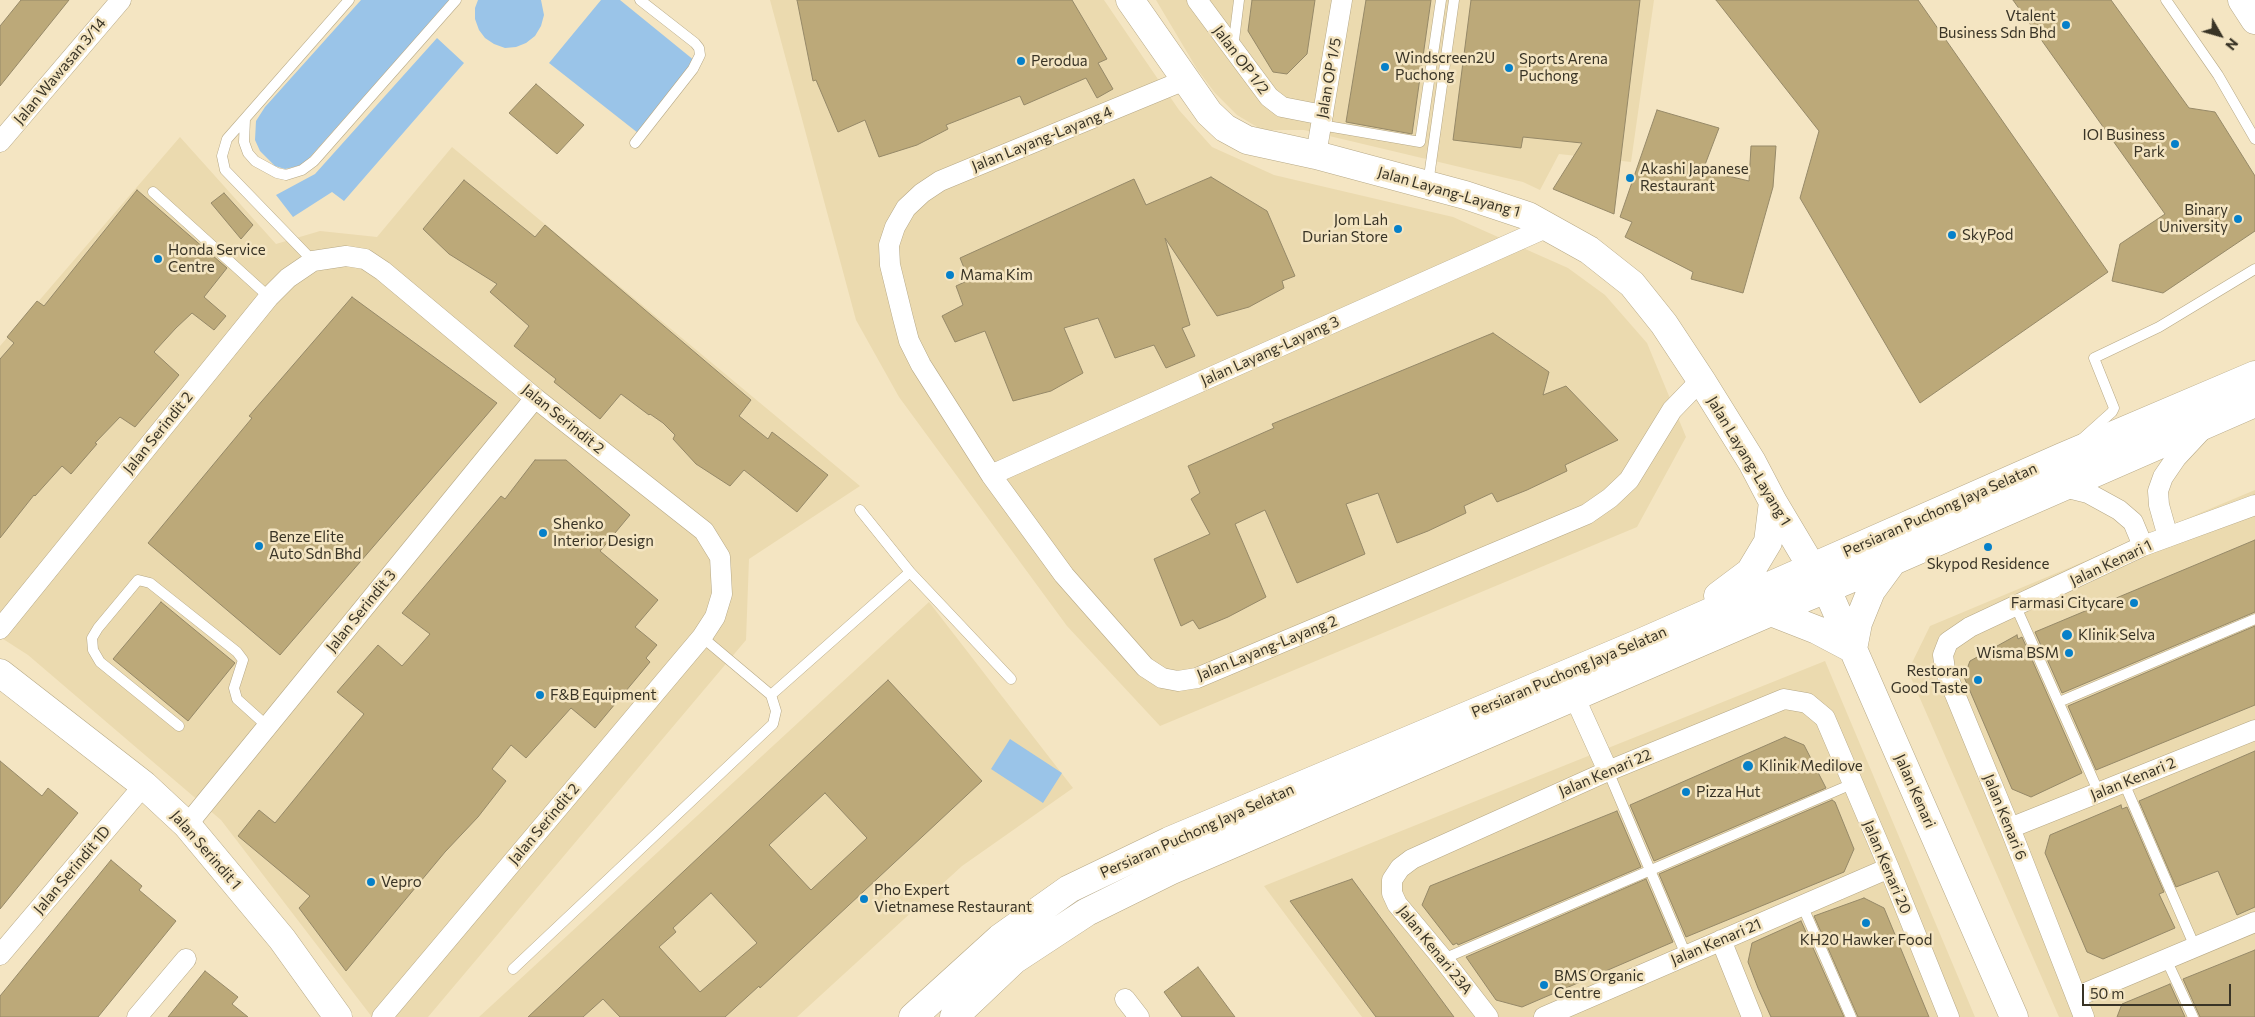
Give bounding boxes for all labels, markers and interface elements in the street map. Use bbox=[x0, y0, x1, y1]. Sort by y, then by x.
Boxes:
place label: Vtalent Business Sdn Bhd bbox=[1938, 7, 2056, 42]
north arrow bbox=[2195, 10, 2245, 60]
street label: Jalan Wawasan 3/14 bbox=[10, 14, 110, 128]
marker: Vtalent Business Sdn Bhd bbox=[2060, 19, 2072, 31]
street label: Jalan OP 1/2 bbox=[1209, 22, 1273, 98]
text: N bbox=[2222, 35, 2242, 54]
street label: Jalan OP 1/5 bbox=[1313, 36, 1345, 120]
place label: Windscreen2U Puchong bbox=[1395, 49, 1495, 84]
place label: Sports Arena Puchong bbox=[1519, 50, 1608, 85]
place label: Perodua bbox=[1031, 52, 1088, 70]
marker: Perodua bbox=[1015, 55, 1027, 67]
marker: Windscreen2U Puchong bbox=[1379, 61, 1391, 73]
marker: Sports Arena Puchong bbox=[1503, 62, 1515, 74]
street label: Jalan Layang-Layang 4 bbox=[969, 103, 1115, 175]
place label: IOI Business Park bbox=[2083, 126, 2165, 161]
marker: IOI Business Park bbox=[2169, 138, 2181, 150]
place label: Akashi Japanese Restaurant bbox=[1640, 160, 1749, 195]
street label: Jalan Layang-Layang 1 bbox=[1376, 163, 1522, 221]
marker: Akashi Japanese Restaurant bbox=[1624, 172, 1636, 184]
place label: Binary University bbox=[2159, 201, 2228, 236]
place label: Jom Lah Durian Store bbox=[1302, 211, 1388, 246]
marker: Binary University bbox=[2232, 213, 2244, 225]
marker: Jom Lah Durian Store bbox=[1392, 223, 1404, 235]
place label: SkyPod bbox=[1962, 226, 2013, 244]
marker: SkyPod bbox=[1946, 229, 1958, 241]
place label: Honda Service Centre bbox=[168, 241, 266, 276]
marker: Honda Service Centre bbox=[152, 253, 164, 265]
place label: Mama Kim bbox=[960, 266, 1033, 284]
marker: Mama Kim bbox=[944, 269, 956, 281]
street label: Jalan Layang-Layang 3 bbox=[1198, 312, 1342, 390]
street label: Jalan Serindit 2 bbox=[518, 380, 608, 458]
street label: Jalan Serindit 2 bbox=[119, 388, 197, 478]
street label: Jalan Layang-Layang 1 bbox=[1703, 393, 1795, 529]
street label: Persiaran Puchong Jaya Selatan bbox=[1840, 459, 2040, 561]
place label: Shenko Interior Design bbox=[553, 515, 654, 550]
marker: Shenko Interior Design bbox=[537, 527, 549, 539]
place label: Benze Elite Auto Sdn Bhd bbox=[269, 528, 361, 563]
street label: Jalan Kenari 1 bbox=[2067, 536, 2155, 590]
marker: Benze Elite Auto Sdn Bhd bbox=[253, 540, 265, 552]
marker: Skypod Residence bbox=[1982, 541, 1994, 553]
place label: Skypod Residence bbox=[1927, 555, 2049, 573]
street label: Jalan Serindit 3 bbox=[322, 566, 400, 656]
place label: Farmasi Citycare bbox=[2011, 594, 2124, 612]
marker: Farmasi Citycare bbox=[2128, 597, 2140, 609]
street label: Jalan Layang-Layang 2 bbox=[1194, 612, 1340, 684]
street label: Persiaran Puchong Jaya Selatan bbox=[1469, 623, 1669, 721]
place label: Klinik Selva bbox=[2078, 626, 2155, 644]
marker: Klinik Selva bbox=[2060, 628, 2074, 642]
place label: Wisma BSM bbox=[1976, 644, 2059, 662]
marker: Wisma BSM bbox=[2063, 647, 2075, 659]
place label: Restoran Good Taste bbox=[1891, 662, 1968, 697]
marker: Restoran Good Taste bbox=[1972, 674, 1984, 686]
place label: F&B Equipment bbox=[550, 686, 657, 704]
marker: F&B Equipment bbox=[534, 689, 546, 701]
street label: Jalan Kenari 22 bbox=[1556, 745, 1654, 801]
street label: Jalan Kenari bbox=[1891, 751, 1939, 831]
street label: Jalan Kenari 2 bbox=[2088, 754, 2178, 804]
place label: Klinik Medilove bbox=[1759, 757, 1863, 775]
marker: Klinik Medilove bbox=[1741, 759, 1755, 773]
street label: Jalan Kenari 6 bbox=[1980, 771, 2030, 863]
street label: Jalan Serindit 2 bbox=[505, 780, 583, 868]
street label: Persiaran Puchong Jaya Selatan bbox=[1097, 780, 1297, 882]
place label: Pizza Hut bbox=[1696, 783, 1761, 801]
marker: Pizza Hut bbox=[1680, 786, 1692, 798]
street label: Jalan Serindit 1 bbox=[167, 807, 245, 893]
street label: Jalan Kenari 20 bbox=[1859, 817, 1915, 917]
street label: Jalan Serindit 1D bbox=[30, 822, 114, 918]
place label: Vepro bbox=[381, 873, 422, 891]
marker: Vepro bbox=[365, 876, 377, 888]
place label: Pho Expert Vietnamese Restaurant bbox=[874, 881, 1032, 916]
marker: Pho Expert Vietnamese Restaurant bbox=[858, 893, 870, 905]
street label: Jalan Kenari 23A bbox=[1394, 902, 1476, 998]
street label: Jalan Kenari 21 bbox=[1668, 915, 1764, 969]
marker: KH20 Hawker Food bbox=[1860, 917, 1872, 929]
place label: KH20 Hawker Food bbox=[1800, 931, 1932, 949]
place label: BMS Organic Centre bbox=[1554, 967, 1644, 1002]
scale bar bbox=[2085, 974, 2234, 1006]
marker: BMS Organic Centre bbox=[1538, 979, 1550, 991]
text: 50 m bbox=[2090, 984, 2124, 1002]

